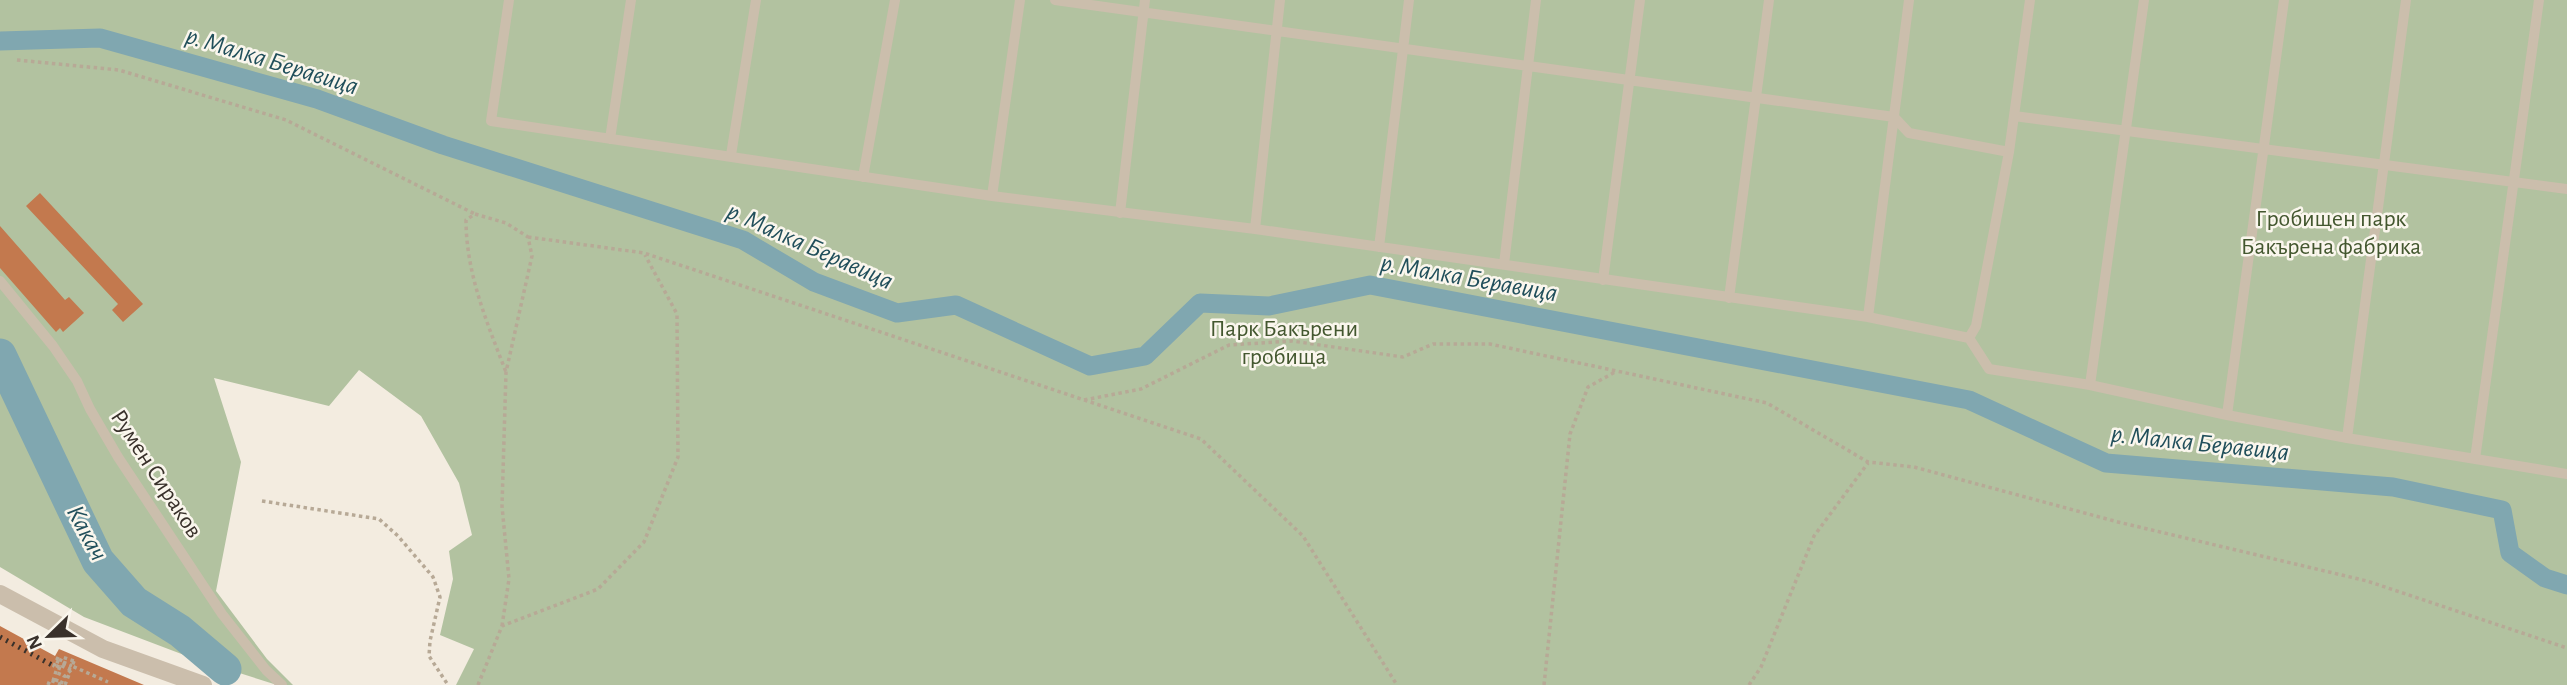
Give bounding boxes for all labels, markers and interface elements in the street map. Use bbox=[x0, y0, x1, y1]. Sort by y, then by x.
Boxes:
water label: р. Малка Беравица bbox=[183, 22, 361, 100]
water label: р. Малка Беравица bbox=[723, 198, 897, 294]
park label: Гробищен парк Бакърена фабрика bbox=[2241, 207, 2421, 259]
water label: р. Малка Беравица bbox=[1379, 250, 1559, 306]
park label: Парк Бакърени гробища bbox=[1210, 317, 1358, 369]
street label: Румен Сираков bbox=[106, 406, 206, 542]
water label: р. Малка Беравица bbox=[2110, 421, 2290, 465]
water label: Какач bbox=[62, 501, 112, 565]
north arrow bbox=[14, 601, 84, 671]
text: N bbox=[23, 632, 46, 652]

